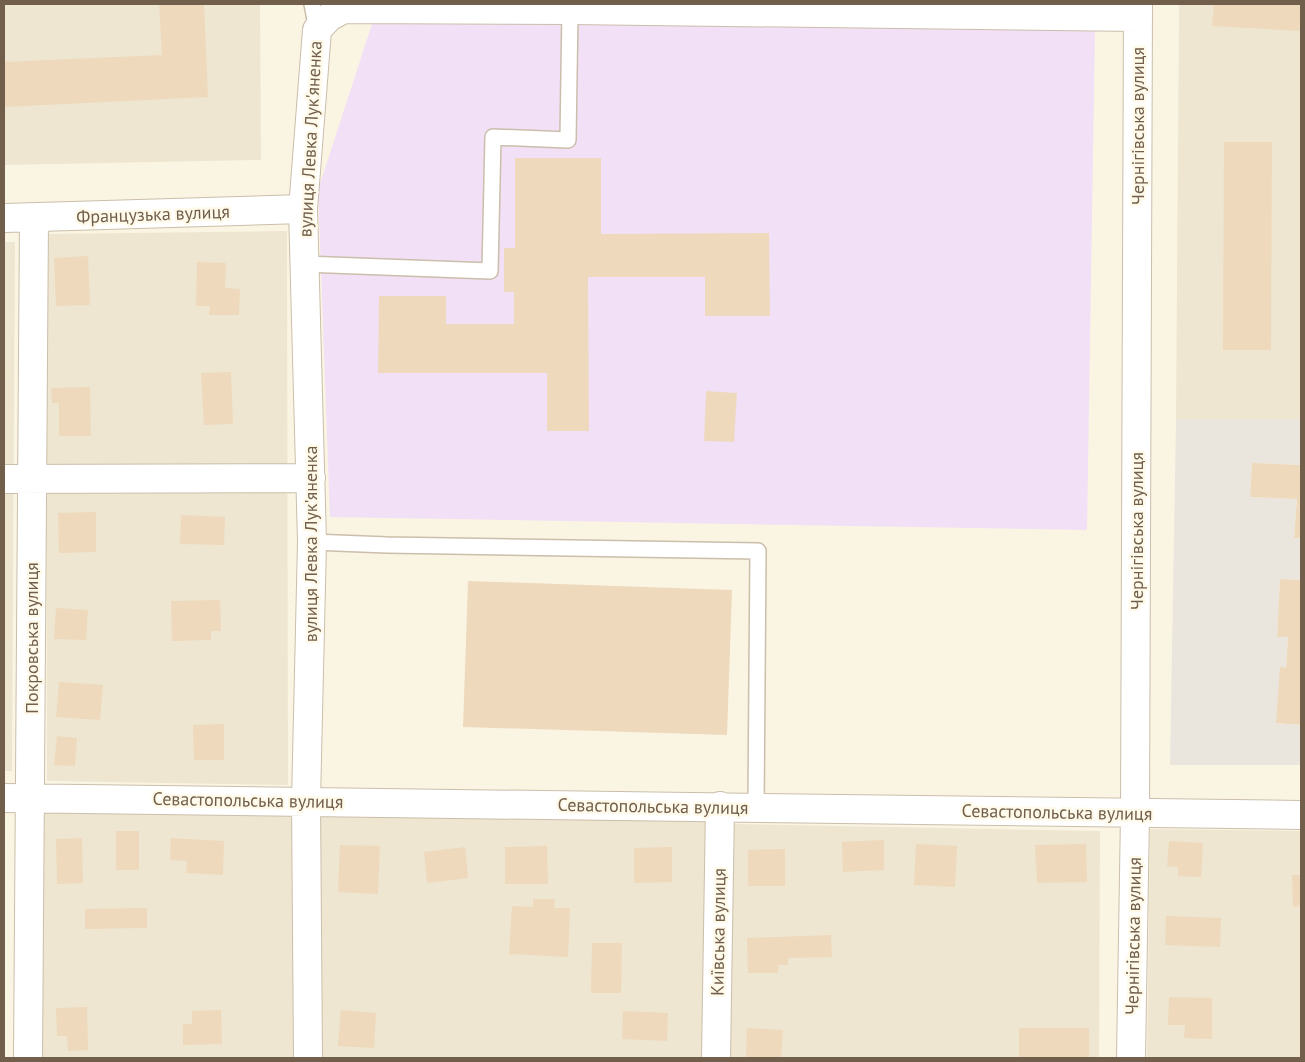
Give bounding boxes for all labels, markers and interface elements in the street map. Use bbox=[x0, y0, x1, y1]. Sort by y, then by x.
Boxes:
street label: вулиця Левка Лук'яненка bbox=[293, 40, 327, 238]
street label: Чернігівська вулиця bbox=[1126, 47, 1149, 205]
street label: Французька вулиця bbox=[76, 200, 230, 228]
street label: вулиця Левка Лук'яненка bbox=[299, 446, 322, 642]
street label: Чернігівська вулиця bbox=[1125, 452, 1148, 610]
street label: Покровська вулиця bbox=[20, 562, 43, 714]
street label: Севастопольська вулиця bbox=[152, 787, 344, 813]
street label: Севастопольська вулиця bbox=[557, 793, 749, 819]
street label: Севастопольська вулиця bbox=[961, 799, 1153, 825]
street label: Чернігівська вулиця bbox=[1120, 857, 1146, 1015]
street label: Київська вулиця bbox=[705, 868, 731, 996]

